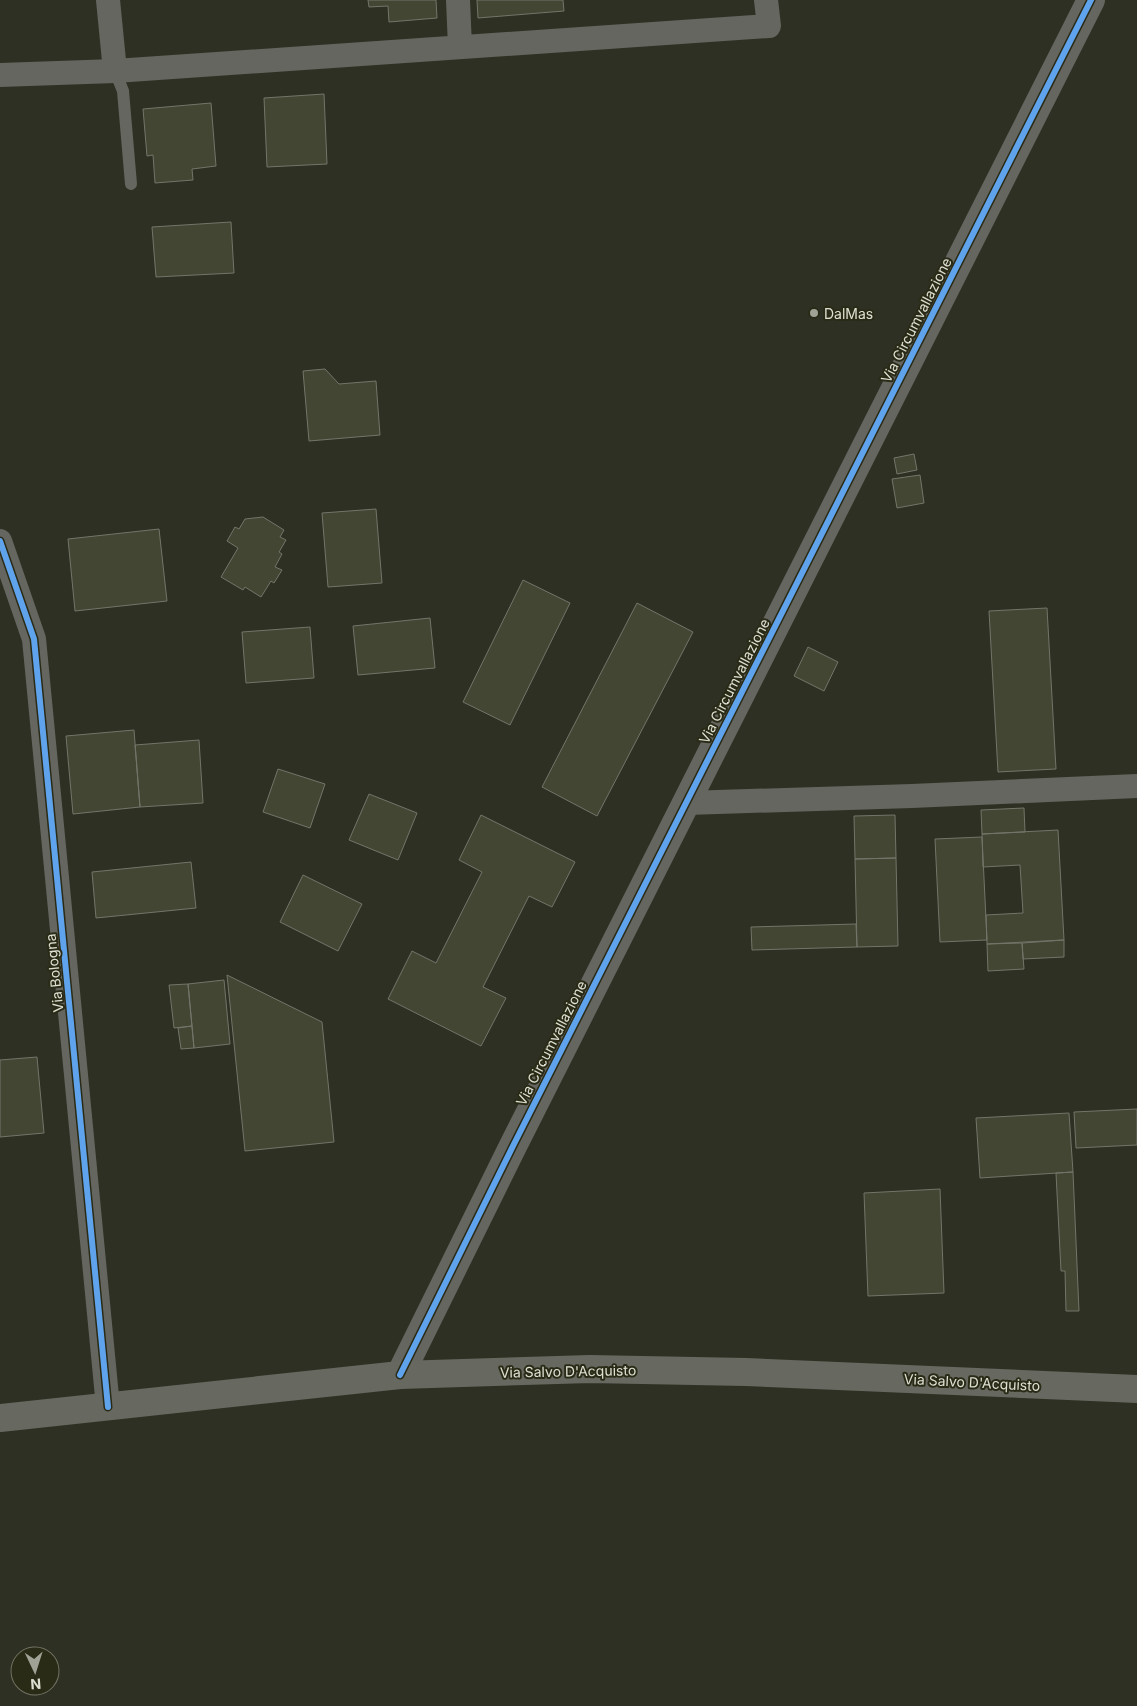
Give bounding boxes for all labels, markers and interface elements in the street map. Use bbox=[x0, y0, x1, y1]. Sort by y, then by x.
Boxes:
street label: Via Circumvallazione bbox=[877, 255, 955, 385]
place label: DalMas bbox=[824, 305, 873, 322]
marker: DalMas bbox=[808, 307, 820, 319]
street label: Via Circumvallazione bbox=[695, 616, 773, 746]
street label: Via Bologna bbox=[41, 933, 67, 1013]
street label: Via Circumvallazione bbox=[512, 978, 590, 1108]
street label: Via Salvo D'Acquisto bbox=[500, 1361, 636, 1381]
street label: Via Salvo D'Acquisto bbox=[903, 1370, 1041, 1394]
north arrow bbox=[10, 1646, 60, 1696]
text: N bbox=[30, 1676, 42, 1693]

